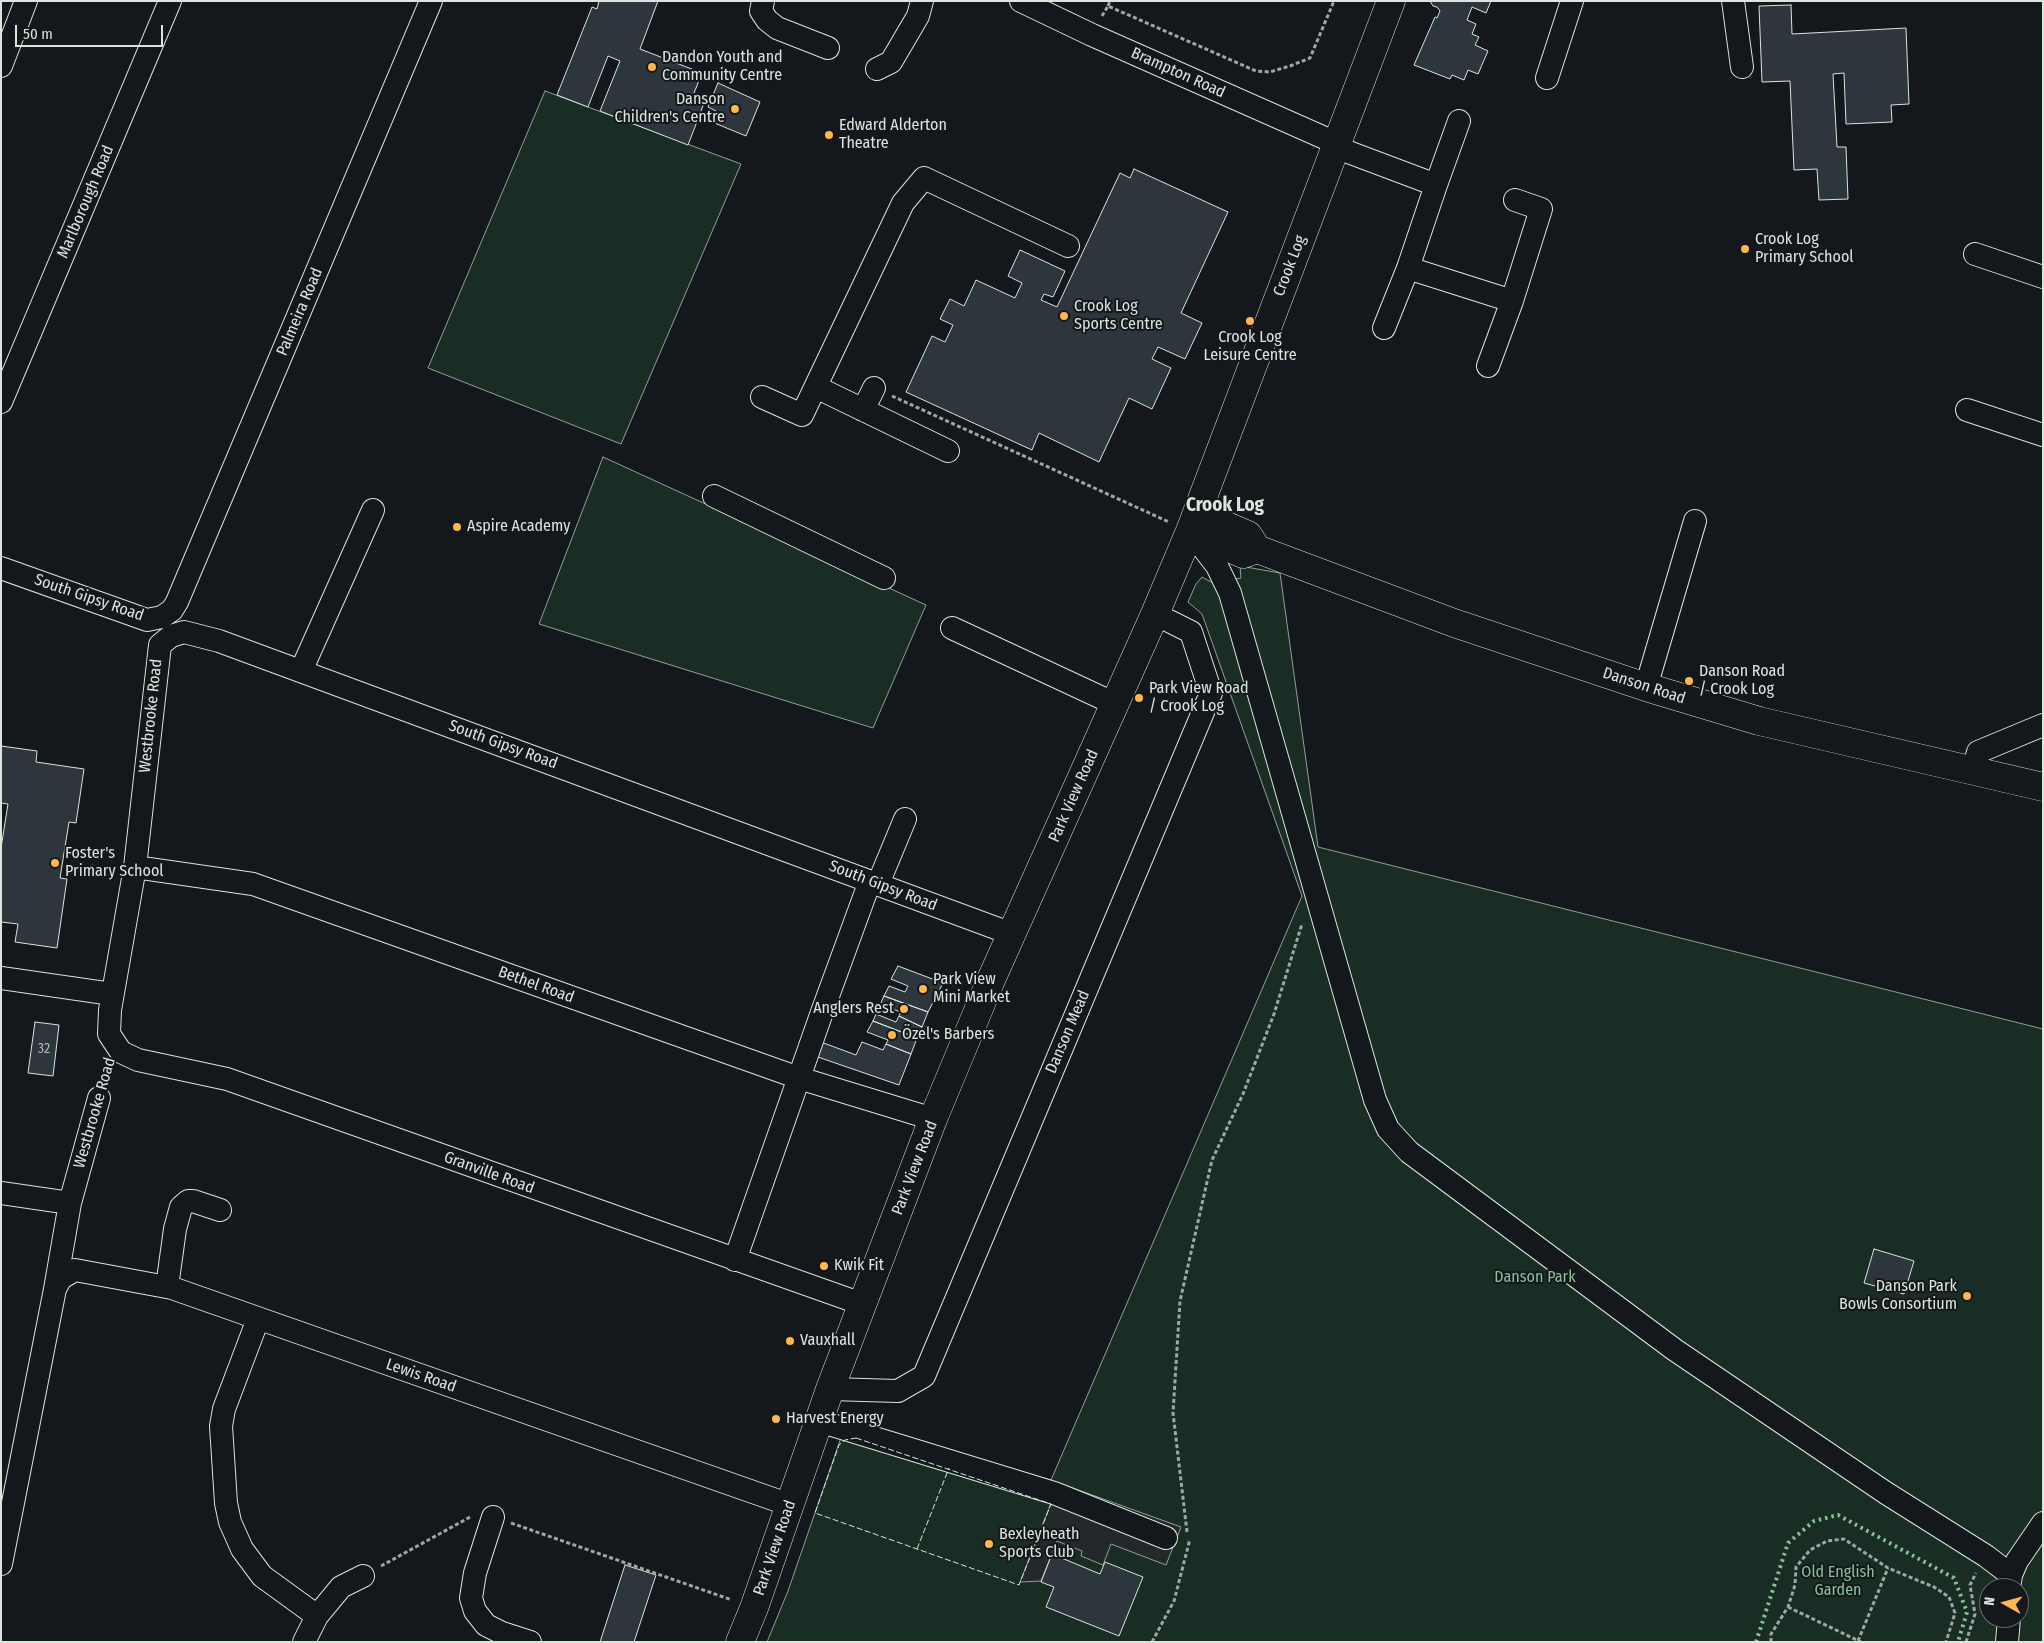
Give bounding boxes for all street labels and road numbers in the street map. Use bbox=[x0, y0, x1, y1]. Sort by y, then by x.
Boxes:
street label: Brampton Road bbox=[1128, 44, 1228, 102]
street label: Marlborough Road bbox=[54, 143, 118, 261]
street label: Crook Log bbox=[1270, 233, 1310, 299]
street label: Palmeira Road bbox=[273, 265, 327, 359]
street label: South Gipsy Road bbox=[32, 570, 146, 626]
street label: Westbrooke Road bbox=[135, 658, 167, 774]
street label: Danson Road bbox=[1600, 664, 1688, 708]
street label: South Gipsy Road bbox=[446, 716, 560, 774]
street label: Park View Road bbox=[1045, 747, 1103, 845]
street label: South Gipsy Road bbox=[826, 857, 940, 915]
street label: Bethel Road bbox=[495, 962, 577, 1008]
street label: Danson Mead bbox=[1042, 988, 1094, 1076]
street label: Westbrooke Road bbox=[70, 1055, 120, 1171]
street label: Park View Road bbox=[888, 1118, 942, 1218]
street label: Granville Road bbox=[441, 1148, 537, 1198]
street label: Lewis Road bbox=[383, 1355, 459, 1397]
street label: Park View Road bbox=[750, 1498, 800, 1598]

